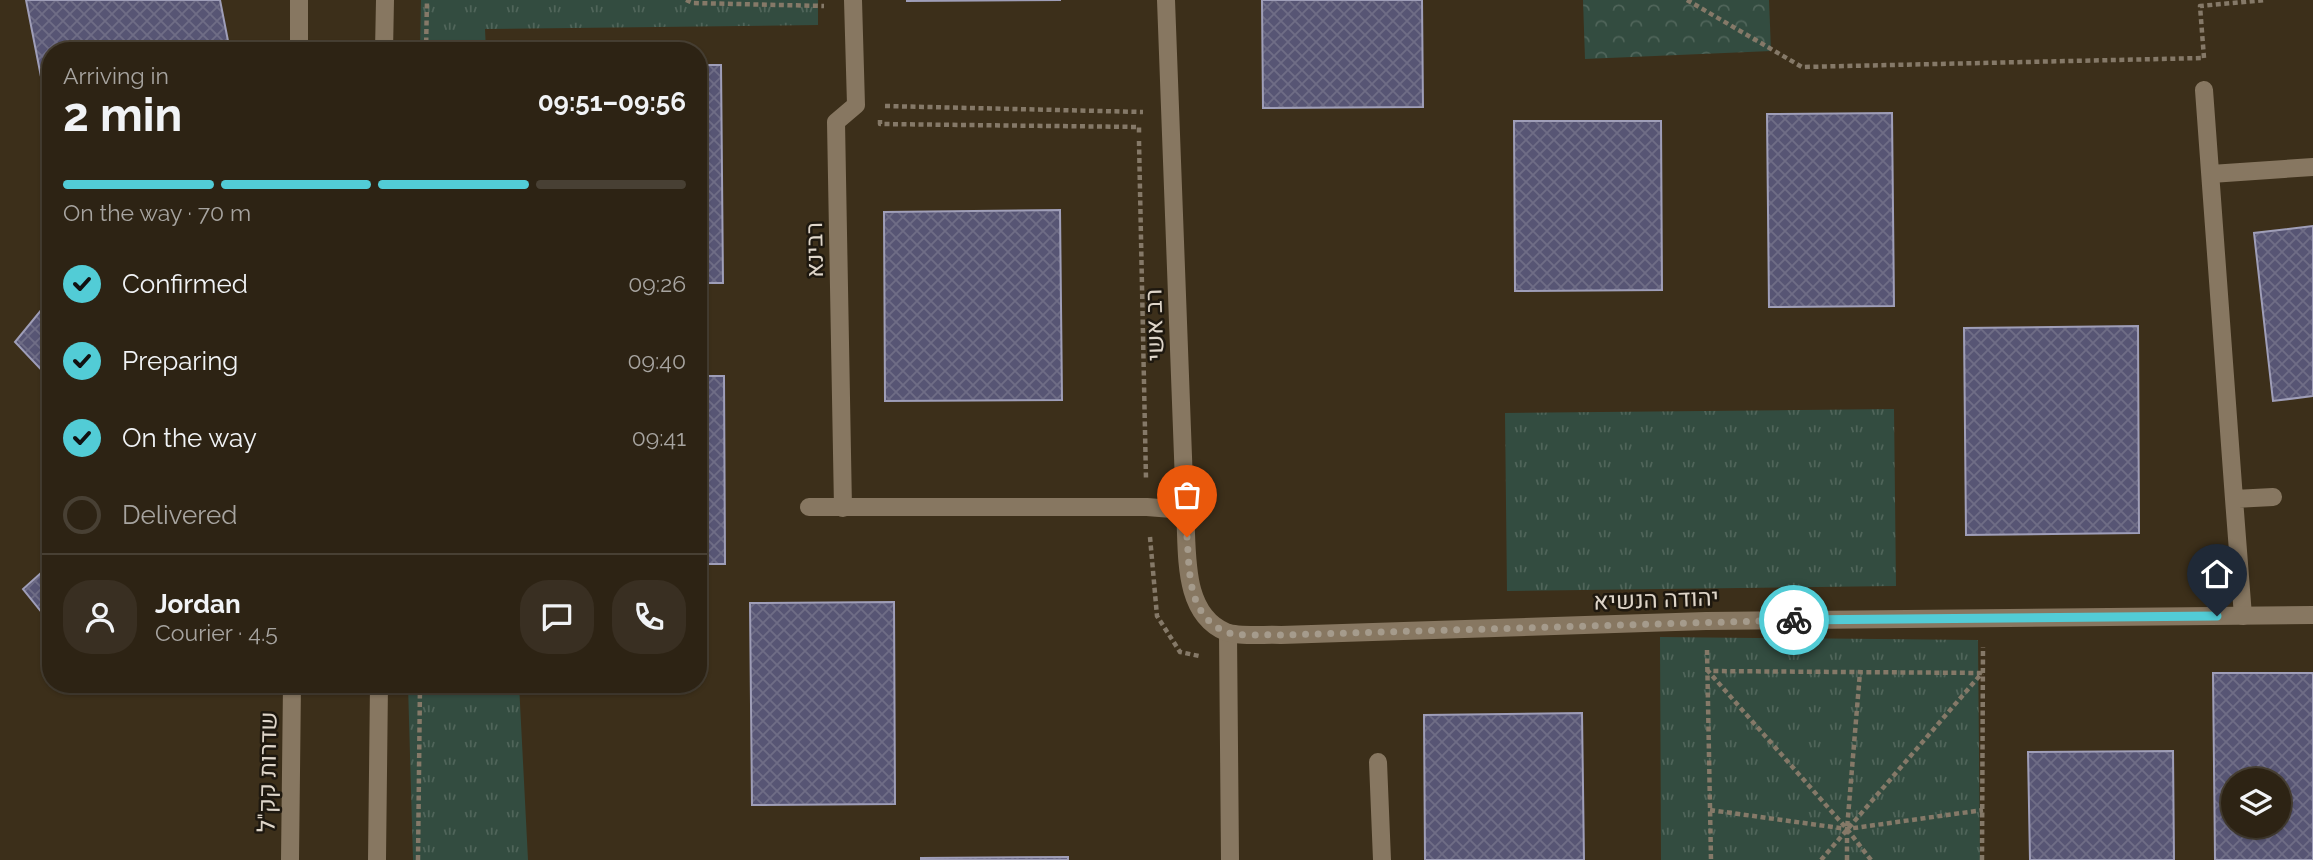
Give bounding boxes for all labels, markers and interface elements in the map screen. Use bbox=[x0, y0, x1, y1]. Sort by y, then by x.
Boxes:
text: Arriving in bbox=[63, 62, 169, 89]
text: 09:51–09:56 bbox=[538, 87, 686, 117]
text: 2 min bbox=[63, 88, 182, 142]
text: On the way · 70 m bbox=[63, 199, 251, 226]
street label: רבינא bbox=[799, 222, 829, 278]
icon: check bbox=[63, 265, 101, 303]
text: Confirmed bbox=[122, 269, 248, 299]
text: 09:26 bbox=[628, 270, 686, 297]
street label: רב אשי bbox=[1138, 288, 1170, 362]
icon: check bbox=[63, 342, 101, 380]
text: Preparing bbox=[122, 346, 238, 376]
text: 09:40 bbox=[627, 347, 686, 374]
icon: check bbox=[63, 419, 101, 457]
text: On the way bbox=[122, 423, 257, 453]
text: 09:41 bbox=[632, 424, 686, 451]
pin bbox=[1157, 465, 1217, 537]
icon: bag bbox=[1168, 476, 1206, 514]
text: Delivered bbox=[122, 500, 237, 530]
pin bbox=[2187, 544, 2247, 616]
icon: home bbox=[2198, 555, 2236, 593]
button: person bbox=[63, 580, 137, 654]
button: chat bbox=[520, 580, 594, 654]
button: phone bbox=[612, 580, 686, 654]
street label: יהודה הנשיא bbox=[1593, 582, 1719, 616]
courier bbox=[1759, 585, 1829, 655]
text: Jordan bbox=[155, 589, 241, 619]
icon: bike bbox=[1775, 601, 1813, 639]
text: Courier · 4.5 bbox=[155, 619, 278, 646]
street label: שדרות קק"ל bbox=[251, 711, 283, 833]
map controls bbox=[2221, 768, 2291, 838]
button: layers bbox=[2221, 768, 2291, 838]

